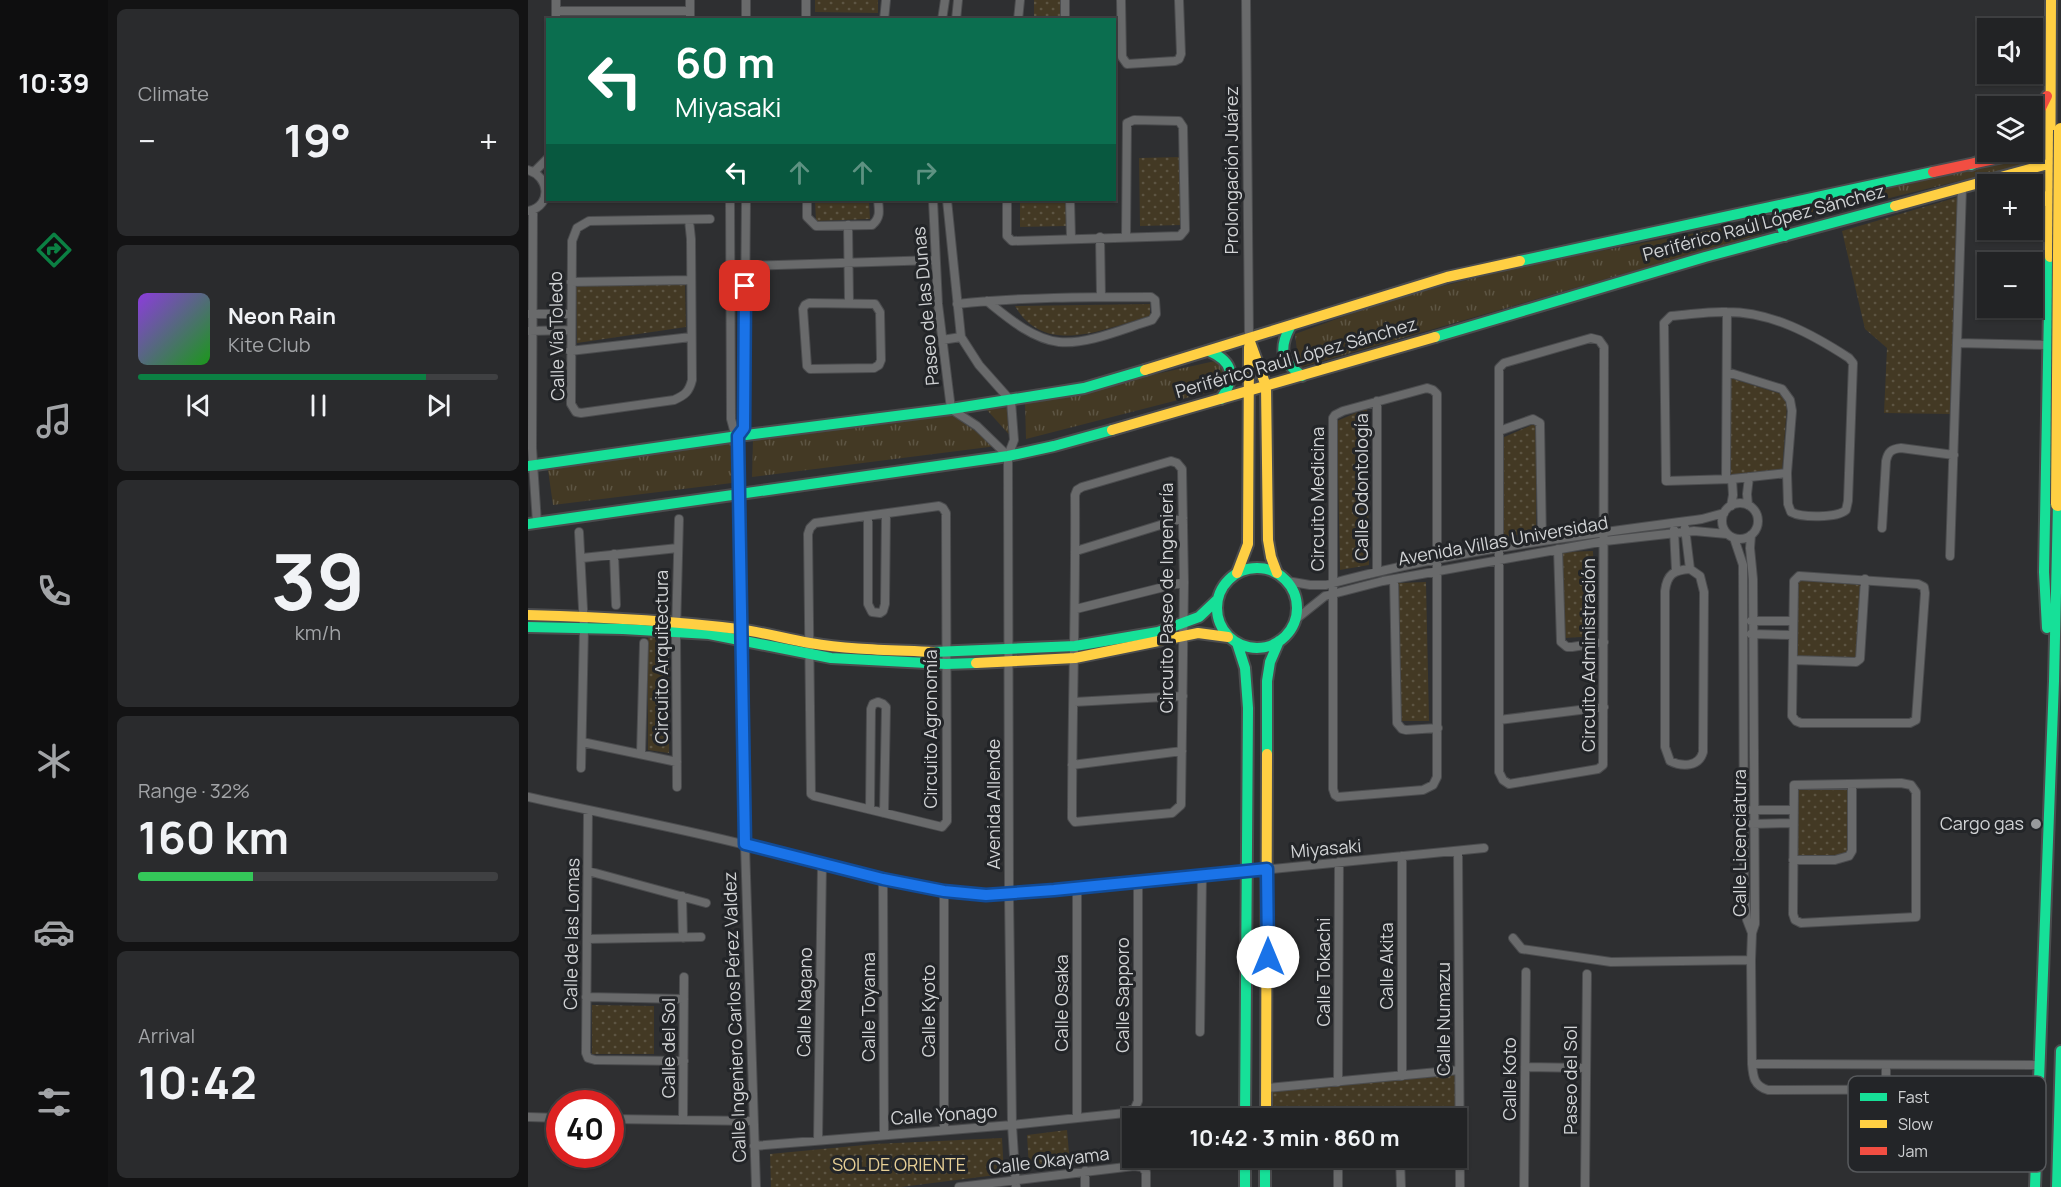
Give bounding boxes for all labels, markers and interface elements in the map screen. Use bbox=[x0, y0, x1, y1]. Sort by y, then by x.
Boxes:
map controls bbox=[1977, 18, 2043, 318]
button: sound bbox=[1977, 18, 2043, 84]
text: 60 m bbox=[675, 33, 775, 91]
icon: left bbox=[576, 42, 654, 120]
text: 10:39 bbox=[18, 64, 90, 101]
text: Climate bbox=[138, 80, 209, 107]
street label: Prolongación Juárez bbox=[1219, 86, 1243, 254]
text: Miyasaki bbox=[675, 88, 782, 125]
button: layers bbox=[1977, 96, 2043, 162]
text: 19° bbox=[283, 109, 351, 171]
text: − bbox=[138, 118, 156, 163]
text: + bbox=[479, 118, 498, 163]
icon: left bbox=[720, 156, 753, 189]
icon: ahead bbox=[783, 156, 816, 189]
icon: ahead bbox=[846, 156, 879, 189]
icon: right bbox=[909, 156, 942, 189]
button: + bbox=[1977, 174, 2043, 240]
street label: Periférico Raúl López Sánchez bbox=[1640, 178, 1888, 266]
street label: Paseo de las Dunas bbox=[906, 226, 944, 387]
icon: directions bbox=[33, 229, 75, 271]
button: − bbox=[1977, 252, 2043, 318]
pin bbox=[719, 260, 770, 311]
icon: arrive bbox=[728, 269, 761, 302]
street label: Calle Vía Toledo bbox=[543, 271, 569, 401]
text: Neon Rain bbox=[228, 301, 336, 331]
street label: Periférico Raúl López Sánchez bbox=[1172, 311, 1419, 403]
text: Kite Club bbox=[228, 331, 311, 358]
icon: previous bbox=[182, 389, 215, 422]
icon: pause bbox=[302, 389, 335, 422]
icon: next bbox=[422, 389, 455, 422]
icon: music bbox=[33, 400, 75, 442]
street label: Calle Odontología bbox=[1349, 413, 1373, 561]
street label: Circuito Medicina bbox=[1305, 427, 1329, 571]
street label: Circuito Paseo de Ingeniería bbox=[1154, 483, 1178, 713]
street label: Avenida Villas Universidad bbox=[1396, 510, 1610, 570]
text: 39 bbox=[271, 527, 365, 633]
street label: Circuito Administración bbox=[1576, 558, 1600, 752]
icon: phone bbox=[33, 570, 75, 612]
street label: Circuito Arquitectura bbox=[649, 570, 673, 744]
text: km/h bbox=[295, 619, 341, 646]
street label: Circuito Agronomía bbox=[918, 649, 942, 809]
street label: Avenida Allende bbox=[981, 739, 1005, 869]
icon: climate bbox=[33, 740, 75, 782]
street label: Calle Licenciatura bbox=[1727, 769, 1751, 917]
text: Range · 32% bbox=[138, 777, 250, 804]
text: 160 km bbox=[138, 806, 289, 868]
place label: Cargo gas bbox=[1940, 811, 2024, 835]
marker: Cargo gas bbox=[2029, 817, 2043, 831]
street label: Miyasaki bbox=[1289, 833, 1362, 863]
street label: Calle de las Lomas bbox=[558, 858, 584, 1010]
street label: Calle Ingeniero Carlos Pérez Valdez bbox=[717, 871, 751, 1163]
icon: car bbox=[33, 911, 75, 953]
street label: Calle Tokachi bbox=[1311, 917, 1335, 1027]
street label: Calle Akita bbox=[1374, 922, 1398, 1010]
position arrow bbox=[1236, 925, 1300, 989]
street label: Calle Sapporo bbox=[1110, 937, 1134, 1053]
street label: Calle Nagano bbox=[791, 947, 817, 1057]
street label: Calle Toyama bbox=[856, 952, 880, 1062]
street label: Calle Osaka bbox=[1049, 955, 1073, 1051]
street label: Calle Numazu bbox=[1431, 962, 1455, 1076]
street label: Calle Kyoto bbox=[916, 965, 940, 1057]
street label: Calle del Sol bbox=[656, 998, 680, 1098]
text: Arrival bbox=[138, 1022, 195, 1049]
street label: Paseo del Sol bbox=[1558, 1025, 1582, 1135]
street label: Calle Koto bbox=[1497, 1037, 1521, 1121]
text: 10:42 bbox=[138, 1051, 257, 1113]
legend bbox=[1848, 1076, 2046, 1172]
icon: filters bbox=[33, 1081, 75, 1123]
text: Fast bbox=[1898, 1086, 1929, 1108]
speed limit sign: 40 bbox=[546, 1090, 624, 1168]
street label: Calle Yonago bbox=[890, 1098, 998, 1130]
text: Slow bbox=[1898, 1113, 1933, 1135]
text: 10:42 · 3 min · 860 m bbox=[1189, 1123, 1400, 1153]
text: Jam bbox=[1898, 1140, 1928, 1162]
street label: Calle Okayama bbox=[987, 1141, 1110, 1179]
park label: SOL DE ORIENTE bbox=[832, 1152, 966, 1176]

